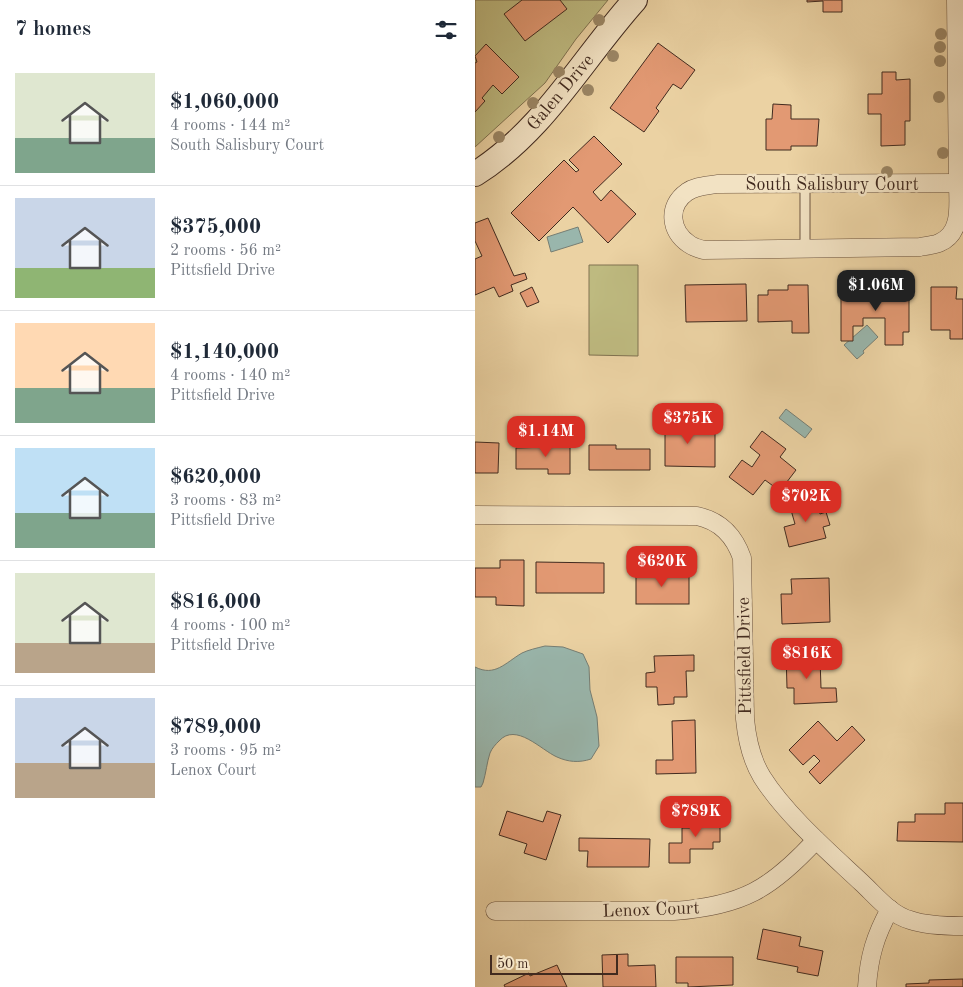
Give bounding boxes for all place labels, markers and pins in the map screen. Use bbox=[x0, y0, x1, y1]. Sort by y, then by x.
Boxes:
pin: $1.06M bbox=[835, 270, 917, 312]
pin: $375K bbox=[653, 402, 723, 445]
pin: $1.14M bbox=[505, 416, 587, 458]
pin: $702K bbox=[771, 480, 841, 523]
pin: $620K bbox=[627, 546, 697, 588]
pin: $816K bbox=[772, 638, 842, 680]
pin: $789K bbox=[661, 796, 731, 838]

